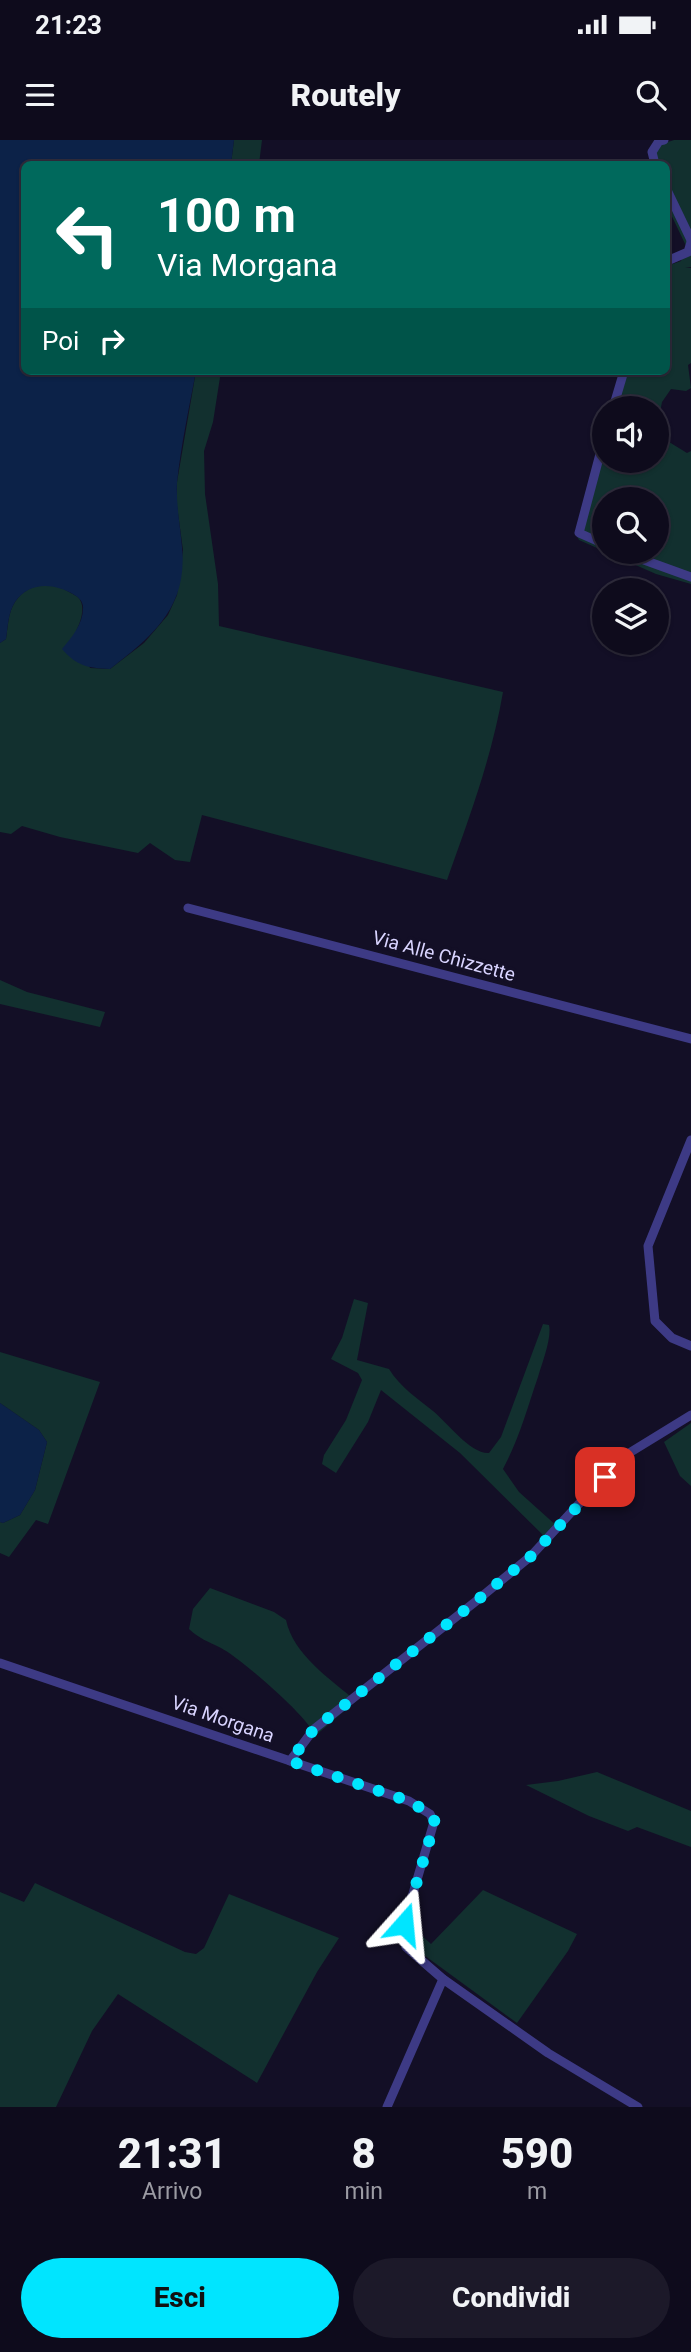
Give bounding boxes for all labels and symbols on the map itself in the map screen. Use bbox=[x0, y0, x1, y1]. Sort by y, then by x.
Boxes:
street label: Via Alle Chizzette bbox=[370, 926, 518, 986]
pin bbox=[575, 1447, 635, 1507]
street label: Via Morgana bbox=[169, 1691, 277, 1747]
position arrow bbox=[367, 1887, 441, 1961]

